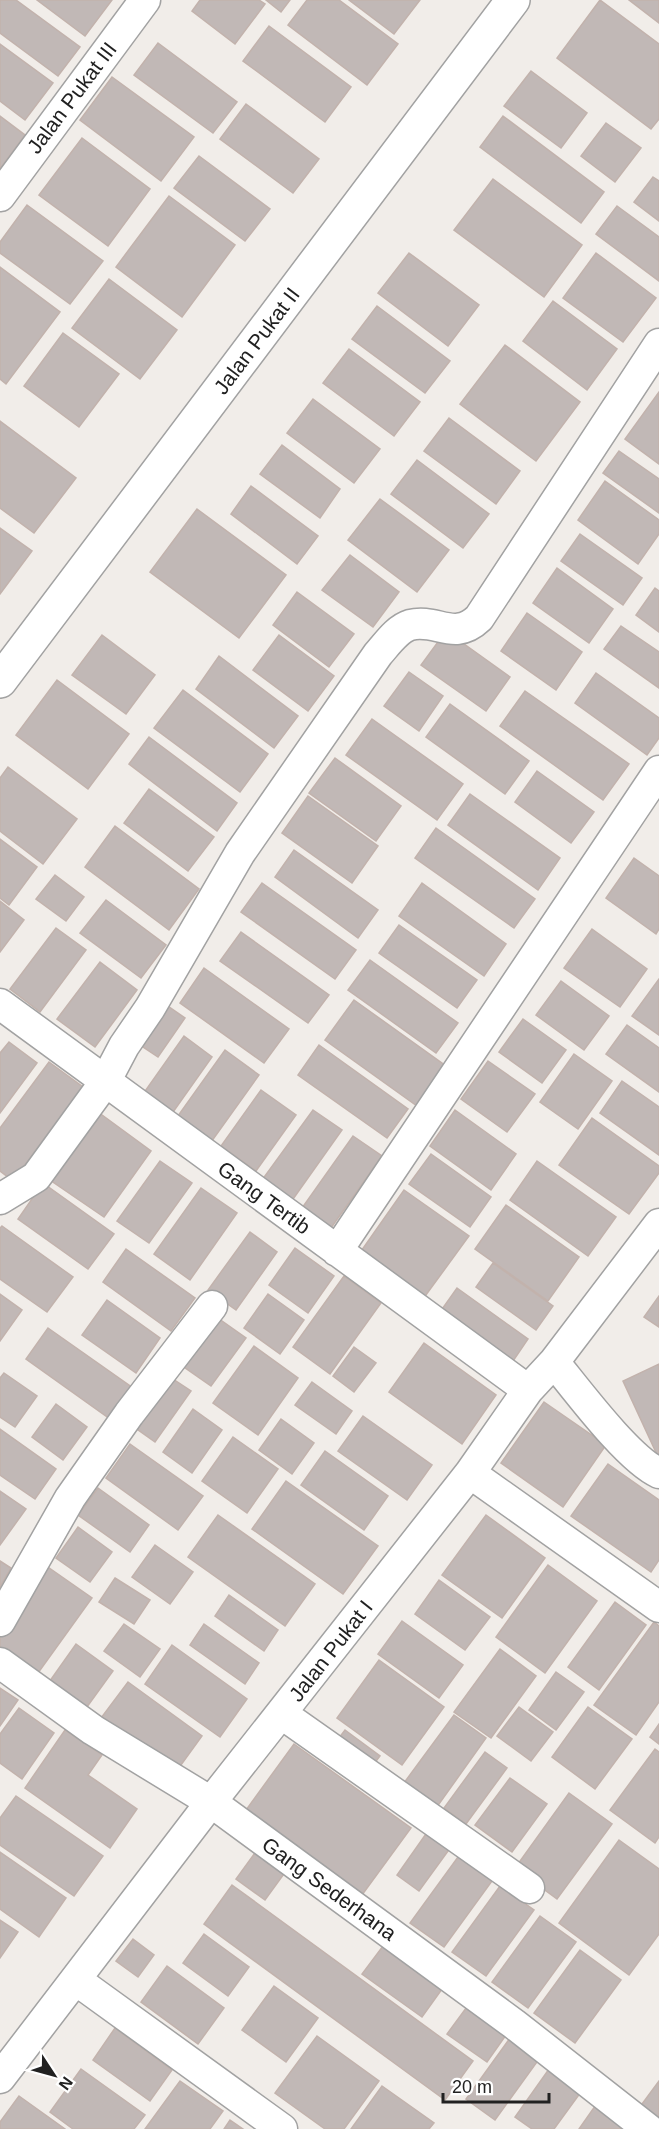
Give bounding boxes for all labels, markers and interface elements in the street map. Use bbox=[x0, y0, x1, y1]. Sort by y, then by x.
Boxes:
street label: Jalan Pukat III bbox=[22, 38, 121, 158]
street label: Jalan Pukat II bbox=[209, 283, 304, 398]
street label: Gang Tertib bbox=[214, 1156, 315, 1239]
street label: Jalan Pukat I bbox=[284, 1596, 377, 1706]
street label: Gang Sederhana bbox=[258, 1832, 401, 1945]
north arrow bbox=[24, 2045, 84, 2105]
scale bar bbox=[443, 2066, 550, 2104]
text: N bbox=[55, 2074, 76, 2093]
text: 20 m bbox=[452, 2077, 492, 2097]

